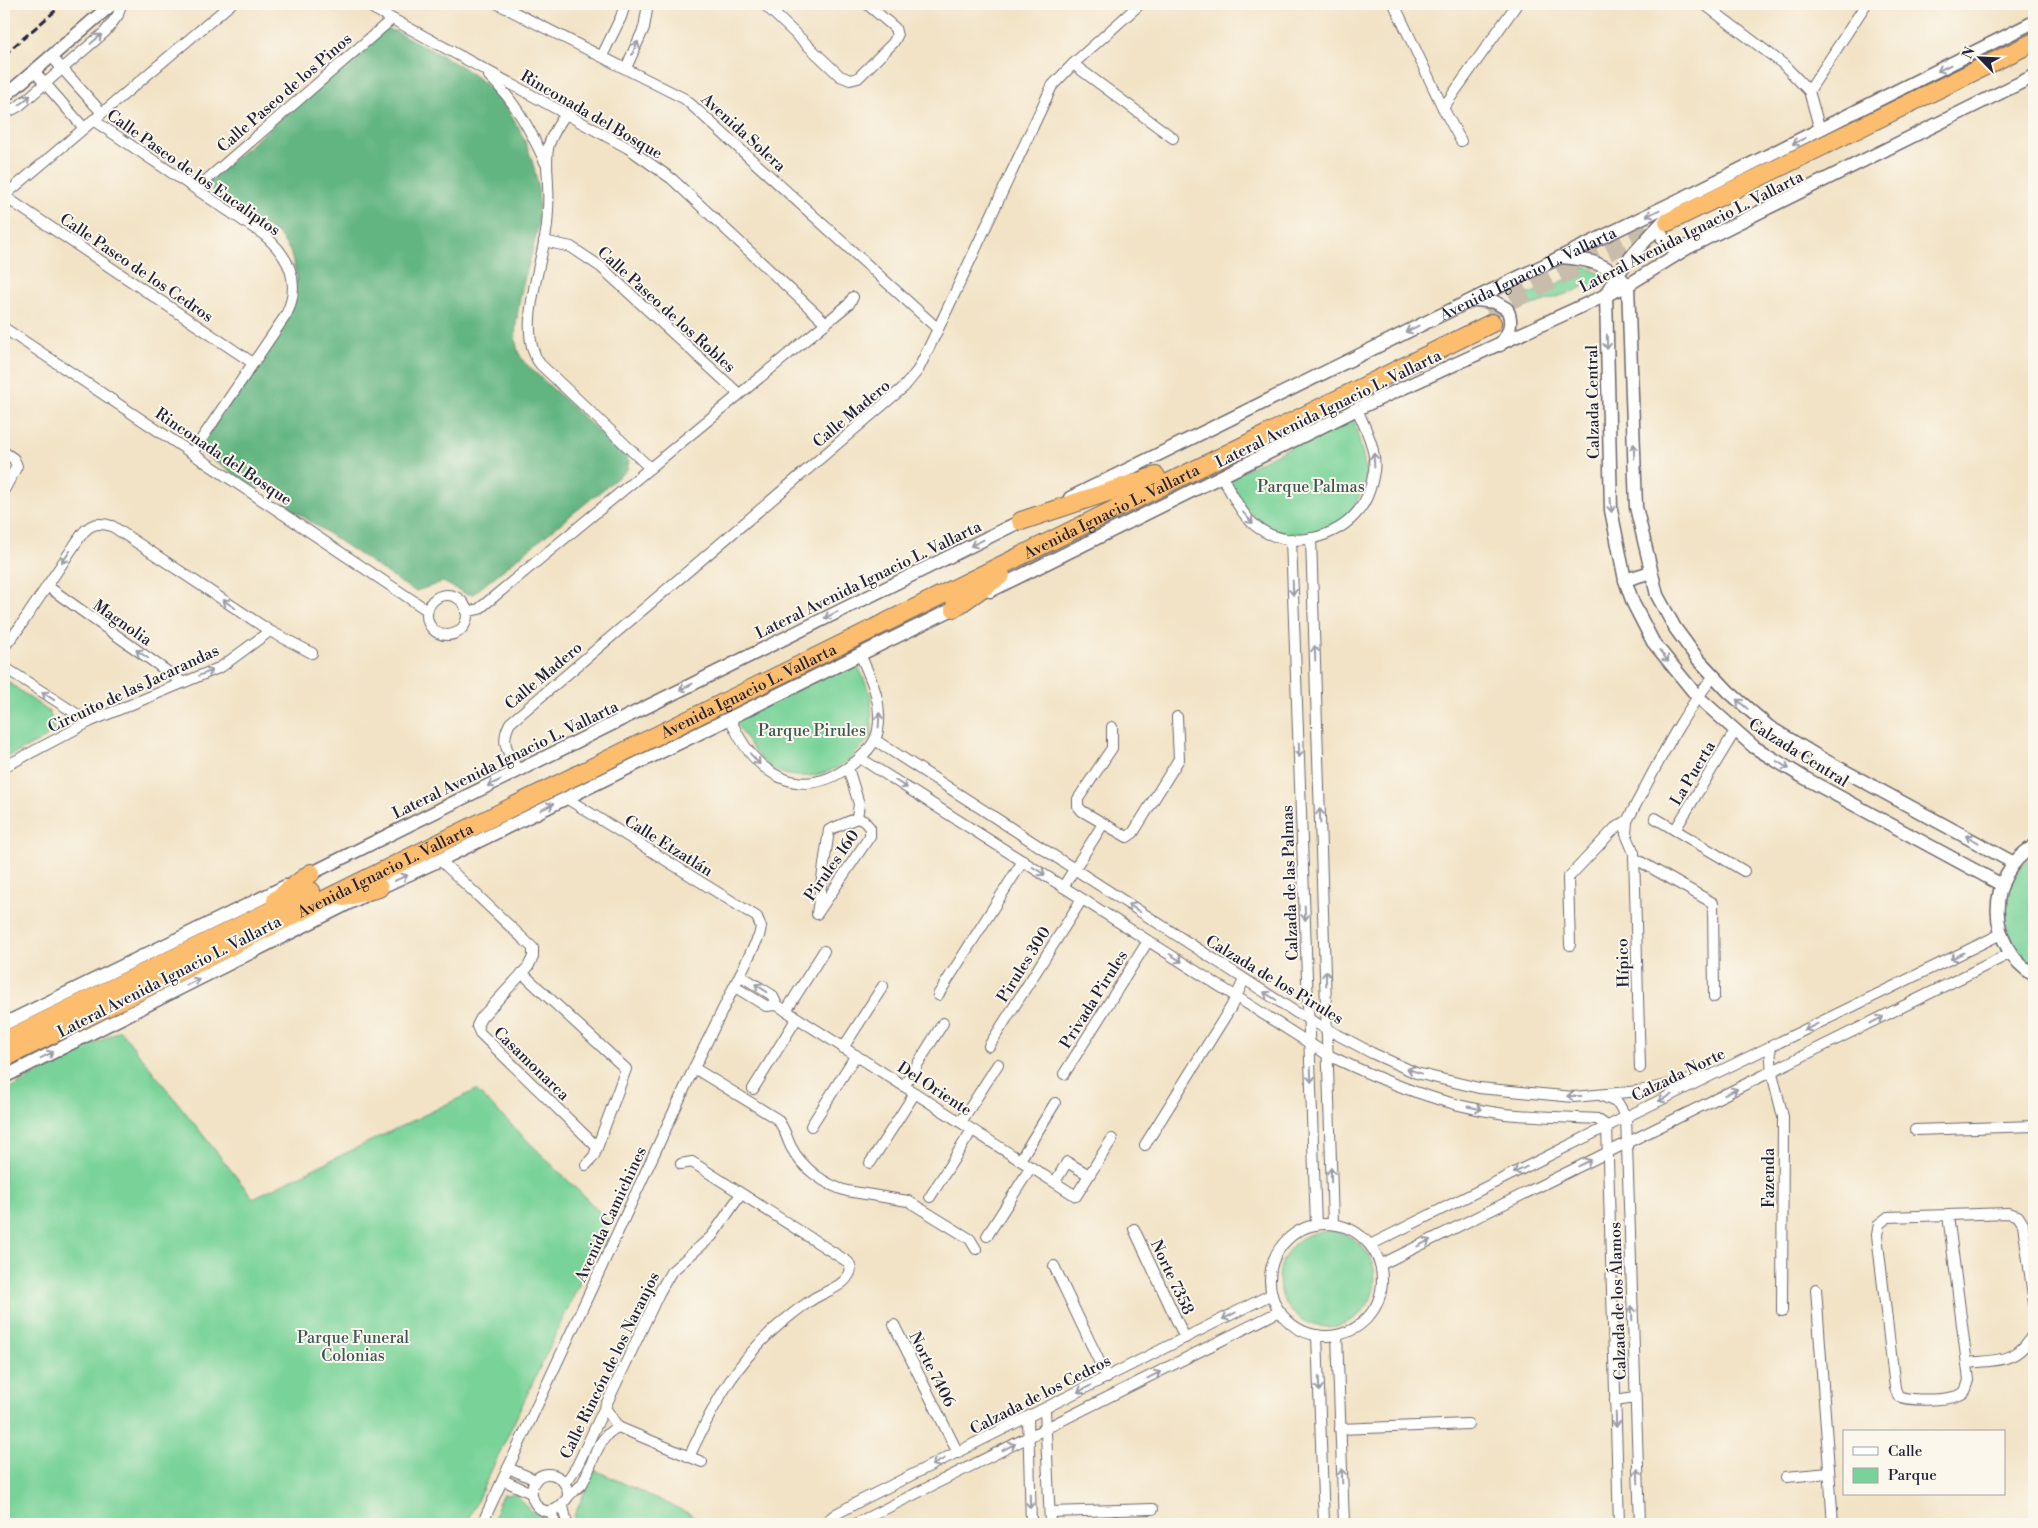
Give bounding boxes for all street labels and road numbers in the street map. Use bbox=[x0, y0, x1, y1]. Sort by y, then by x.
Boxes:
street label: Calle Paseo de los Pinos bbox=[213, 29, 356, 157]
street label: Rinconada del Bosque bbox=[517, 66, 666, 164]
street label: Avenida Solera bbox=[696, 89, 791, 177]
street label: Calle Paseo de los Eucaliptos bbox=[103, 105, 284, 240]
street label: Lateral Avenida Ignacio L. Vallarta bbox=[1576, 166, 1808, 297]
street label: Calle Paseo de los Cedros bbox=[56, 209, 217, 327]
street label: Avenida Ignacio L. Vallarta bbox=[1436, 222, 1621, 326]
street label: Calle Paseo de los Robles bbox=[593, 242, 739, 377]
street label: Lateral Avenida Ignacio L. Vallarta bbox=[1212, 345, 1445, 472]
street label: Calzada Central bbox=[1582, 345, 1604, 459]
street label: Calle Madero bbox=[809, 376, 894, 452]
street label: Rinconada del Bosque bbox=[151, 404, 296, 510]
street label: Avenida Ignacio L. Vallarta bbox=[1020, 460, 1204, 564]
street label: Lateral Avenida Ignacio L. Vallarta bbox=[752, 516, 985, 643]
street label: Magnolia bbox=[89, 595, 156, 651]
street label: Calle Madero bbox=[501, 638, 586, 714]
street label: Avenida Ignacio L. Vallarta bbox=[656, 639, 841, 744]
street label: Circuito de las Jacarandas bbox=[45, 640, 222, 737]
street label: Lateral Avenida Ignacio L. Vallarta bbox=[389, 696, 622, 823]
street label: Calzada Central bbox=[1745, 714, 1852, 792]
street label: La Puerta bbox=[1666, 737, 1720, 809]
street label: Calzada de las Palmas bbox=[1277, 805, 1303, 961]
street label: Calle Etzatlán bbox=[620, 811, 717, 881]
street label: Avenida Ignacio L. Vallarta bbox=[293, 818, 478, 923]
street label: Pirules 160 bbox=[800, 826, 864, 905]
street label: Lateral Avenida Ignacio L. Vallarta bbox=[54, 911, 286, 1042]
street label: Pirules 300 bbox=[993, 923, 1055, 1006]
street label: Calzada de los Pirules bbox=[1202, 931, 1347, 1029]
street label: Hípico bbox=[1612, 938, 1634, 988]
street label: Privada Pirules bbox=[1056, 947, 1132, 1053]
street label: Casamonarca bbox=[489, 1023, 574, 1105]
street label: Calzada Norte bbox=[1628, 1044, 1729, 1106]
street label: Del Oriente bbox=[893, 1057, 975, 1120]
street label: Avenida Camichines bbox=[570, 1144, 651, 1286]
street label: Fazenda bbox=[1759, 1147, 1779, 1208]
street label: Calzada de los Álamos bbox=[1603, 1221, 1631, 1381]
street label: Norte 7358 bbox=[1146, 1237, 1198, 1318]
street label: Calle Rincón de los Naranjos bbox=[556, 1269, 664, 1462]
street label: Norte 7406 bbox=[905, 1328, 960, 1411]
street label: Calzada de los Cedros bbox=[967, 1351, 1114, 1439]

